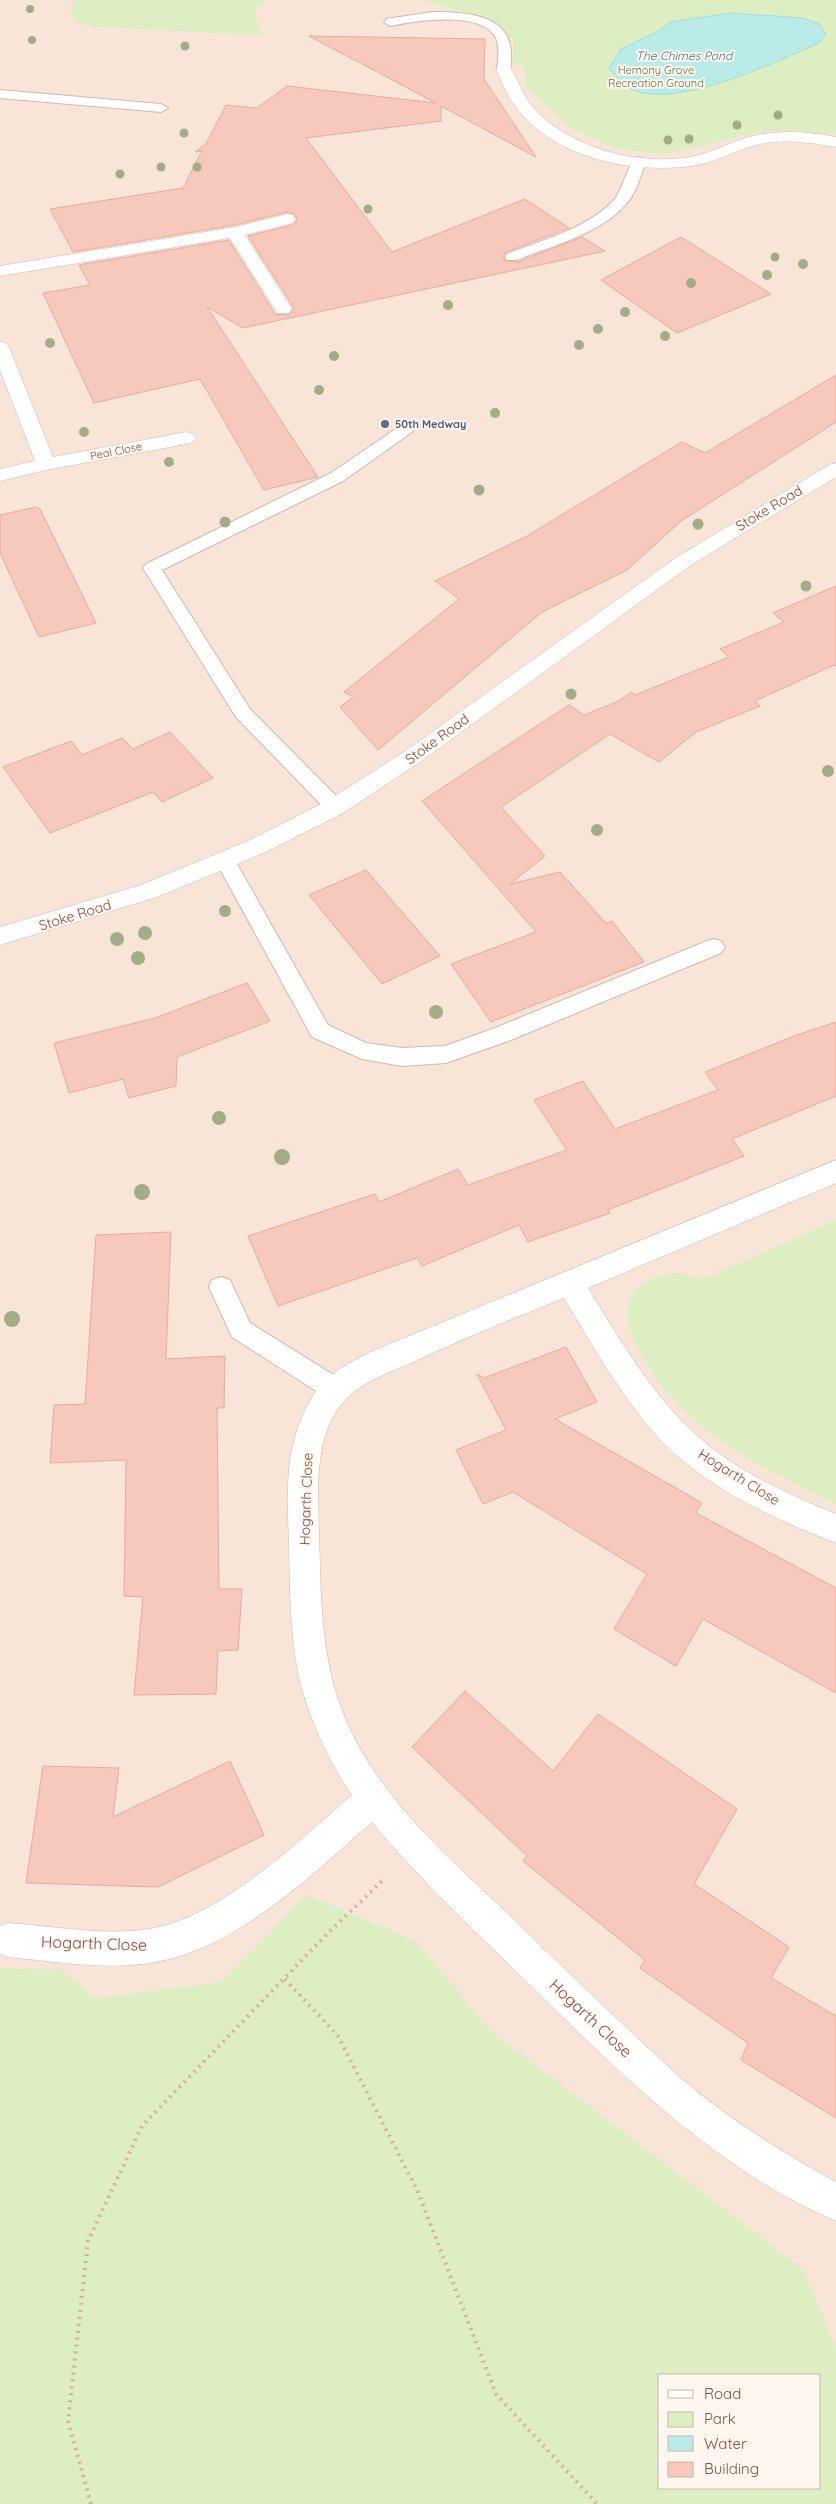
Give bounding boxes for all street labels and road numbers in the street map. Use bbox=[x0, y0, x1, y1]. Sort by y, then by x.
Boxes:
street label: Peal Close bbox=[89, 439, 143, 463]
street label: Stoke Road bbox=[732, 481, 806, 535]
street label: Stoke Road bbox=[402, 710, 472, 768]
street label: Stoke Road bbox=[37, 895, 113, 935]
street label: Hogarth Close bbox=[695, 1445, 783, 1509]
street label: Hogarth Close bbox=[295, 1452, 317, 1546]
street label: Hogarth Close bbox=[41, 1931, 147, 1955]
street label: Hogarth Close bbox=[545, 1975, 637, 2061]

